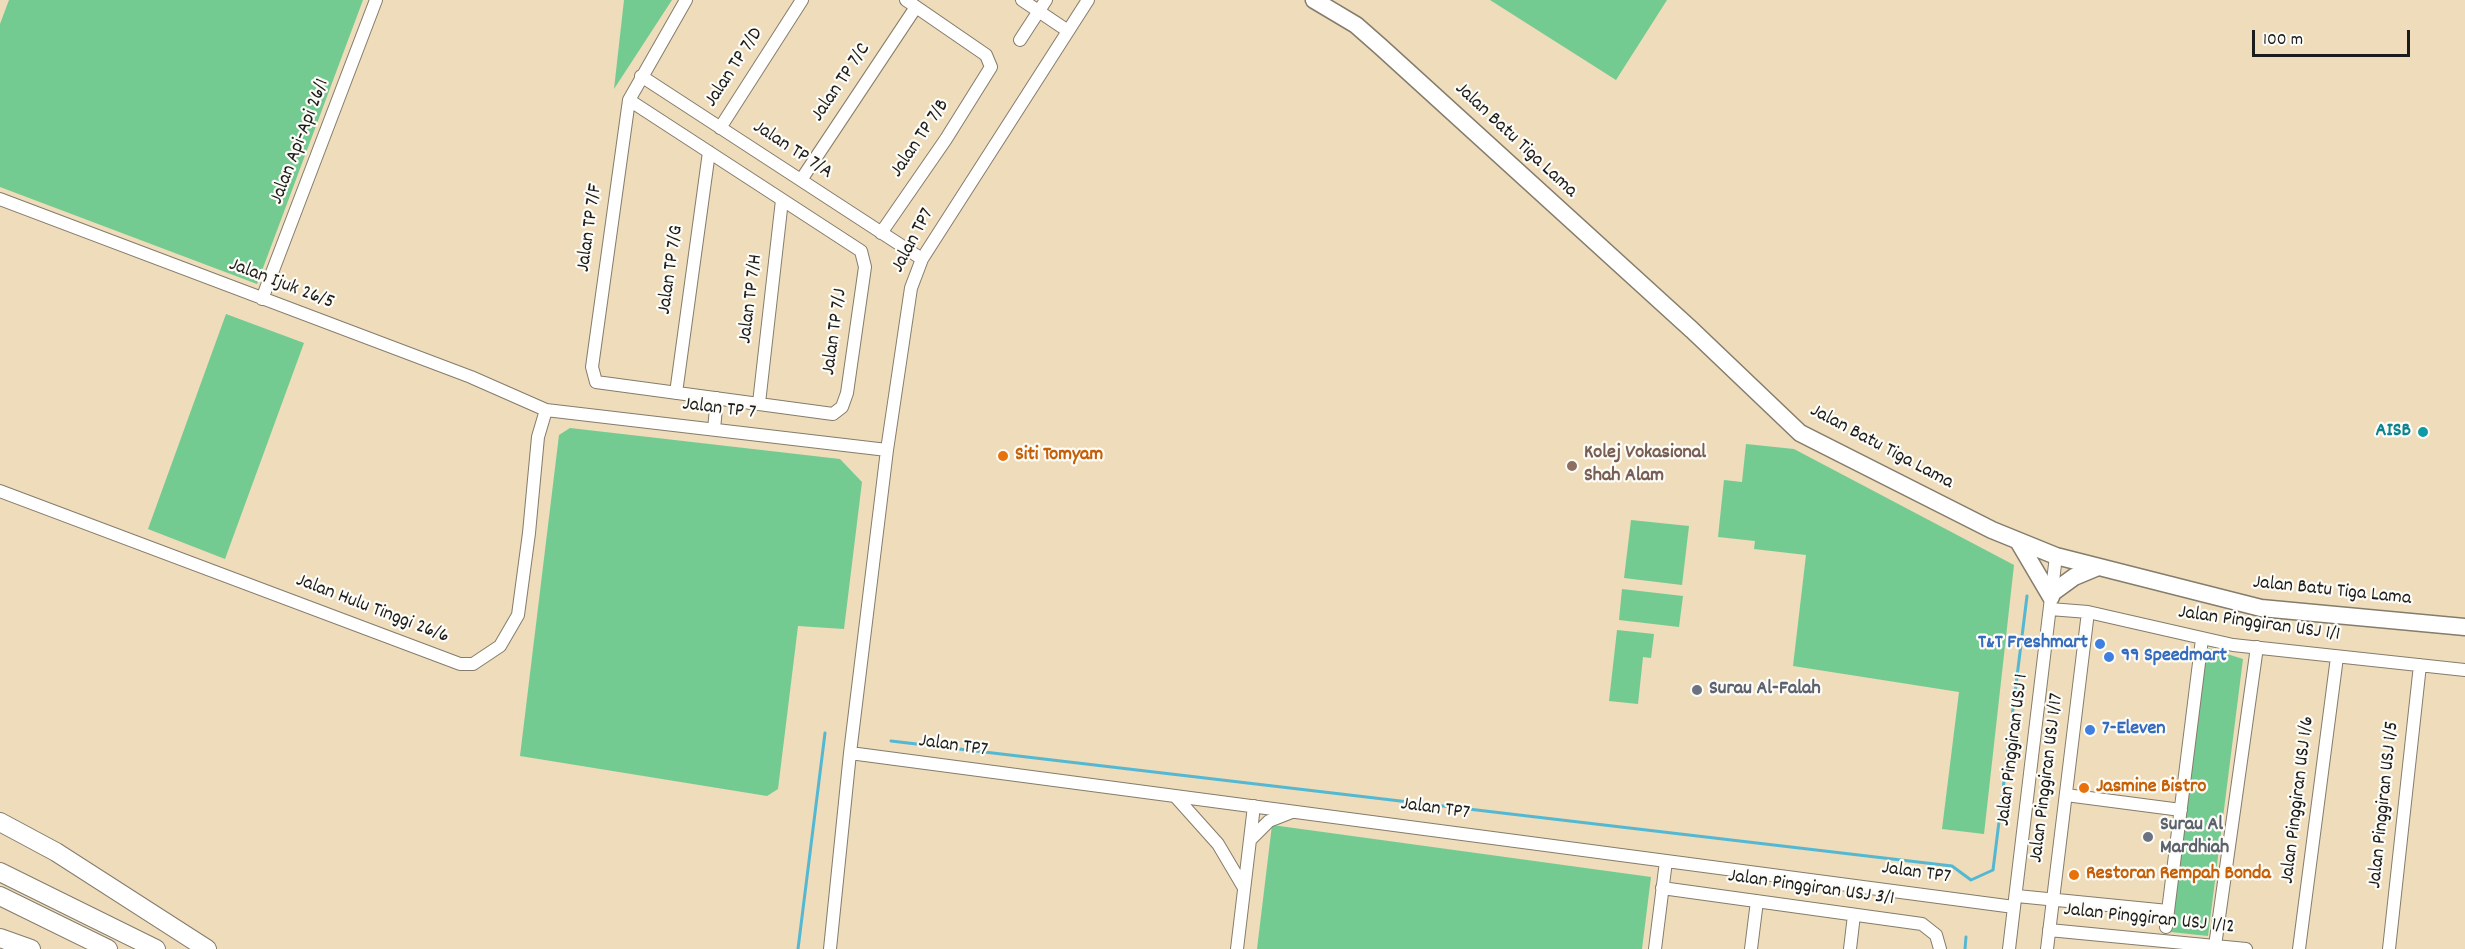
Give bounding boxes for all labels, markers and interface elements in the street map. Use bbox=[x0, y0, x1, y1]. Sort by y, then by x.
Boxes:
scale bar bbox=[2255, 18, 2412, 56]
street label: Jalan TP 7/D bbox=[700, 24, 770, 112]
text: 100 m bbox=[2263, 28, 2303, 53]
street label: Jalan TP 7/C bbox=[807, 39, 877, 127]
street label: Jalan Api-Api 26/1 bbox=[266, 76, 336, 208]
street label: Jalan Batu Tiga Lama bbox=[1449, 78, 1581, 204]
street label: Jalan TP 7/B bbox=[886, 95, 956, 183]
street label: Jalan TP 7/A bbox=[747, 116, 837, 186]
street label: Jalan TP 7/F bbox=[573, 182, 609, 274]
street label: Jalan TP7 bbox=[887, 205, 941, 277]
street label: Jalan TP 7/G bbox=[654, 224, 690, 316]
street label: Jalan TP 7/H bbox=[735, 253, 769, 345]
street label: Jalan Ijuk 26/5 bbox=[225, 254, 337, 316]
street label: Jalan TP 7/J bbox=[818, 287, 854, 377]
street label: Jalan TP 7 bbox=[681, 394, 757, 426]
street label: Jalan Batu Tiga Lama bbox=[1805, 400, 1957, 496]
place label: AISB bbox=[2376, 420, 2411, 444]
marker: AISB bbox=[2416, 425, 2430, 439]
place label: Kolej Vokasional Shah Alam bbox=[1584, 442, 1706, 489]
place label: Siti Tomyam bbox=[1015, 444, 1103, 468]
marker: Siti Tomyam bbox=[996, 449, 1010, 463]
marker: Kolej Vokasional Shah Alam bbox=[1565, 459, 1579, 473]
street label: Jalan Hulu Tinggi 26/6 bbox=[292, 570, 452, 650]
street label: Jalan Batu Tiga Lama bbox=[2252, 572, 2412, 612]
street label: Jalan Pinggiran USJ 1/1 bbox=[2177, 602, 2341, 648]
place label: T&T Freshmart bbox=[1978, 632, 2088, 656]
marker: T&T Freshmart bbox=[2093, 637, 2107, 651]
place label: 99 Speedmart bbox=[2121, 645, 2227, 669]
marker: 99 Speedmart bbox=[2102, 650, 2116, 664]
street label: Jalan Pinggiran USJ 1 bbox=[1993, 673, 2035, 827]
place label: Surau Al-Falah bbox=[1709, 678, 1821, 702]
marker: Surau Al-Falah bbox=[1690, 683, 1704, 697]
street label: Jalan Pinggiran USJ 1/17 bbox=[2026, 692, 2070, 864]
street label: Jalan Pinggiran USJ 1/6 bbox=[2277, 715, 2321, 885]
place label: 7-Eleven bbox=[2102, 718, 2166, 742]
street label: Jalan Pinggiran USJ 1/5 bbox=[2364, 720, 2406, 890]
marker: 7-Eleven bbox=[2083, 723, 2097, 737]
street label: Jalan TP7 bbox=[917, 730, 989, 764]
place label: Jasmine Bistro bbox=[2096, 776, 2206, 800]
marker: Jasmine Bistro bbox=[2077, 781, 2091, 795]
street label: Jalan TP7 bbox=[1399, 793, 1471, 827]
place label: Surau Al Mardhiah bbox=[2160, 814, 2229, 861]
marker: Surau Al Mardhiah bbox=[2141, 830, 2155, 844]
street label: Jalan TP7 bbox=[1880, 857, 1952, 891]
place label: Restoran Rempah Bonda bbox=[2086, 863, 2271, 887]
street label: Jalan Pinggiran USJ 3/1 bbox=[1726, 865, 1896, 913]
marker: Restoran Rempah Bonda bbox=[2067, 868, 2081, 882]
street label: Jalan Pinggiran USJ 1/12 bbox=[2062, 899, 2236, 941]

